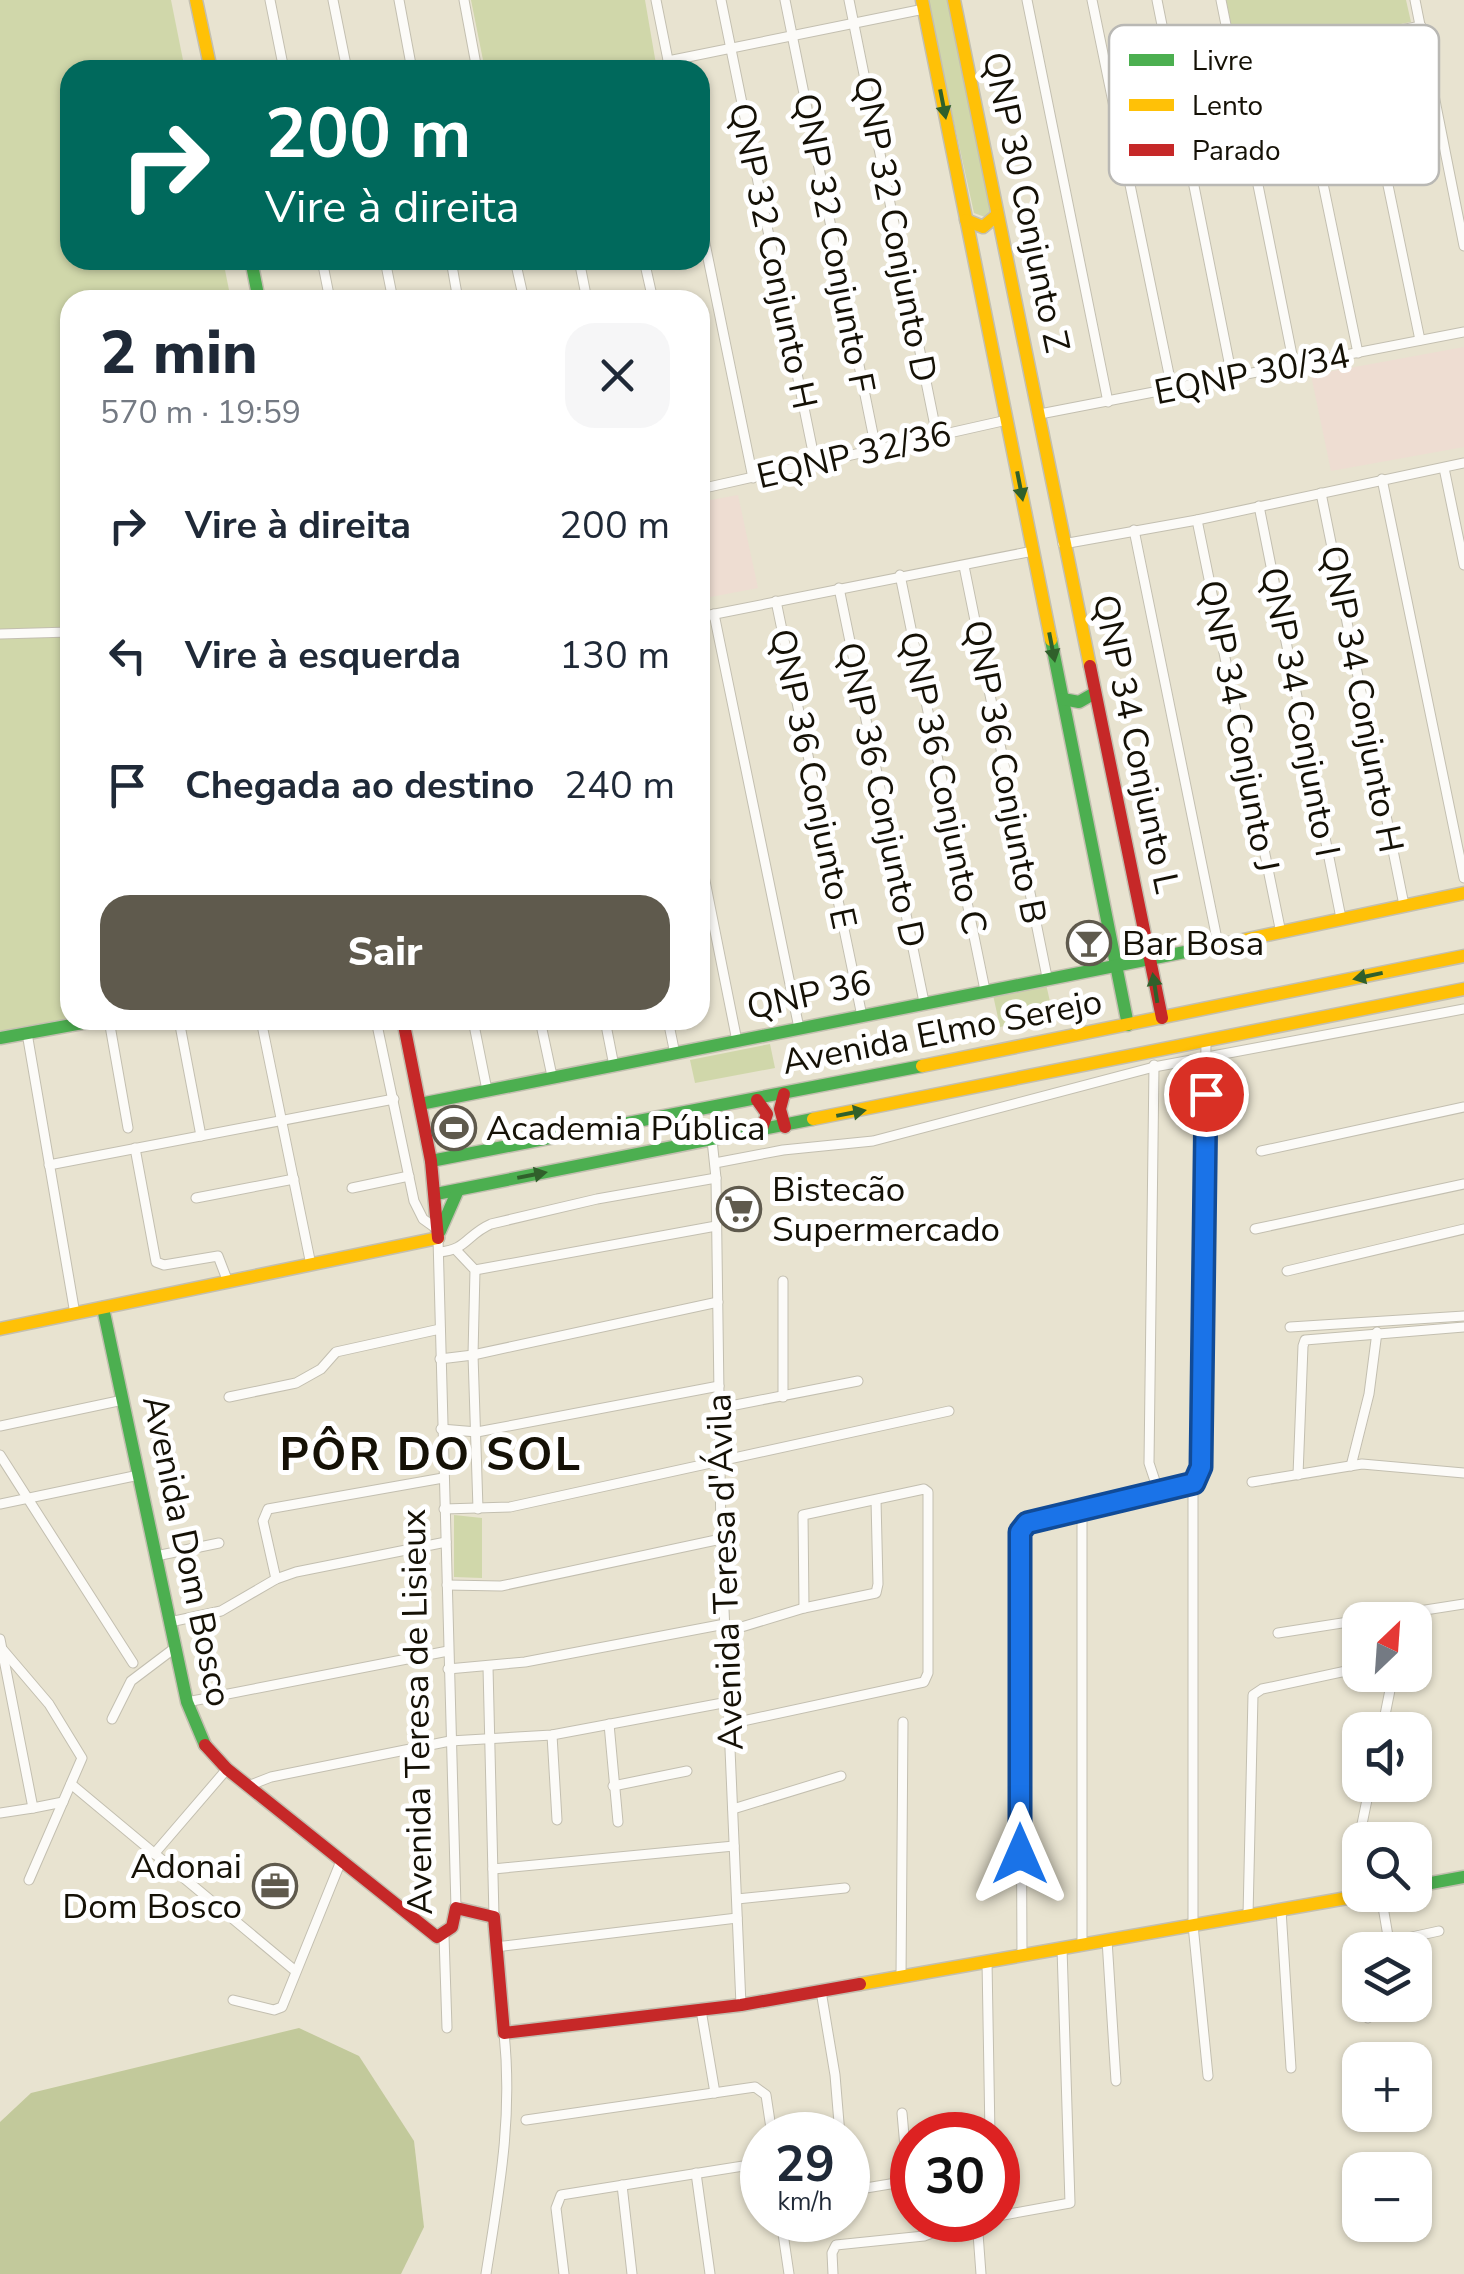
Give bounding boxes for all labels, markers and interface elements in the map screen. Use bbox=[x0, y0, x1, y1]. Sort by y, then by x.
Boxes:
legend bbox=[1109, 25, 1439, 185]
text: Livre bbox=[1192, 42, 1253, 80]
street label: QNP 30 Conjunto Z bbox=[971, 48, 1081, 356]
street label: QNP 32 Conjunto D bbox=[842, 72, 948, 386]
text: 200 m bbox=[265, 86, 471, 182]
text: Lento bbox=[1192, 87, 1263, 125]
street label: QNP 32 Conjunto F bbox=[782, 89, 886, 397]
one-way arrow bbox=[936, 89, 951, 121]
street label: QNP 32 Conjunto H bbox=[718, 99, 828, 413]
icon: right bbox=[100, 100, 230, 230]
text: Parado bbox=[1192, 132, 1281, 170]
text: Vire à direita bbox=[265, 177, 520, 238]
text: 2 min bbox=[100, 312, 258, 394]
button: close bbox=[565, 323, 670, 428]
street label: EQNP 30/34 bbox=[1150, 332, 1354, 416]
text: 570 m · 19:59 bbox=[100, 391, 301, 434]
street label: EQNP 32/36 bbox=[752, 410, 956, 500]
one-way arrow bbox=[1013, 471, 1028, 502]
icon: right bbox=[100, 498, 155, 553]
text: Vire à direita bbox=[185, 500, 411, 551]
text: 200 m bbox=[559, 500, 670, 551]
street label: QNP 34 Conjunto H bbox=[1309, 542, 1415, 856]
street label: QNP 34 Conjunto I bbox=[1249, 563, 1351, 861]
street label: QNP 34 Conjunto J bbox=[1188, 576, 1290, 876]
street label: QNP 34 Conjunto L bbox=[1081, 590, 1191, 898]
street label: QNP 36 Conjunto B bbox=[952, 616, 1058, 928]
street label: QNP 36 Conjunto E bbox=[758, 625, 868, 933]
street label: QNP 36 Conjunto C bbox=[888, 627, 998, 939]
icon: left bbox=[100, 628, 155, 683]
text: Vire à esquerda bbox=[185, 630, 461, 681]
text: 130 m bbox=[559, 630, 670, 681]
one-way arrow bbox=[1045, 632, 1060, 663]
street label: QNP 36 Conjunto D bbox=[826, 638, 936, 952]
icon: arrive bbox=[100, 758, 155, 813]
text: Chegada ao destino bbox=[185, 760, 534, 811]
text: 240 m bbox=[564, 760, 675, 811]
button: Sair bbox=[100, 895, 670, 1010]
bar icon: Bar Bosa bbox=[1066, 920, 1112, 966]
place label: Bar Bosa bbox=[1122, 920, 1264, 967]
street label: QNP 36 bbox=[743, 959, 875, 1031]
one-way arrow bbox=[1353, 968, 1384, 984]
one-way arrow bbox=[1147, 971, 1162, 1003]
street label: Avenida Elmo Serejo bbox=[778, 978, 1106, 1086]
pin bbox=[1164, 1052, 1249, 1137]
icon: arrive bbox=[1179, 1067, 1234, 1122]
sports icon: Academia Pública bbox=[431, 1105, 477, 1151]
place label: Academia Pública bbox=[486, 1105, 766, 1152]
one-way arrow bbox=[836, 1105, 867, 1121]
place label: Bistecão Supermercado bbox=[772, 1166, 1000, 1253]
one-way arrow bbox=[517, 1167, 548, 1183]
supermarket icon: Bistecão Supermercado bbox=[716, 1186, 762, 1232]
street label: Avenida Dom Bosco bbox=[131, 1391, 243, 1711]
street label: Avenida Teresa d'Ávila bbox=[695, 1393, 755, 1751]
district label: PÔR DO SOL bbox=[279, 1425, 583, 1486]
street label: Avenida Teresa de Lisieux bbox=[390, 1509, 444, 1915]
north arrow bbox=[1342, 1602, 1432, 1692]
map controls bbox=[1342, 1602, 1432, 2242]
button: sound bbox=[1342, 1712, 1432, 1802]
position arrow bbox=[968, 1802, 1072, 1906]
button: search bbox=[1342, 1822, 1432, 1912]
place label: Adonai Dom Bosco bbox=[62, 1843, 242, 1930]
office icon: Adonai Dom Bosco bbox=[252, 1863, 298, 1909]
button: layers bbox=[1342, 1932, 1432, 2022]
button: + bbox=[1342, 2042, 1432, 2132]
speed limit sign: 30 bbox=[890, 2112, 1020, 2242]
text: 29 bbox=[775, 2130, 835, 2199]
button: − bbox=[1342, 2152, 1432, 2242]
text: km/h bbox=[777, 2185, 833, 2219]

